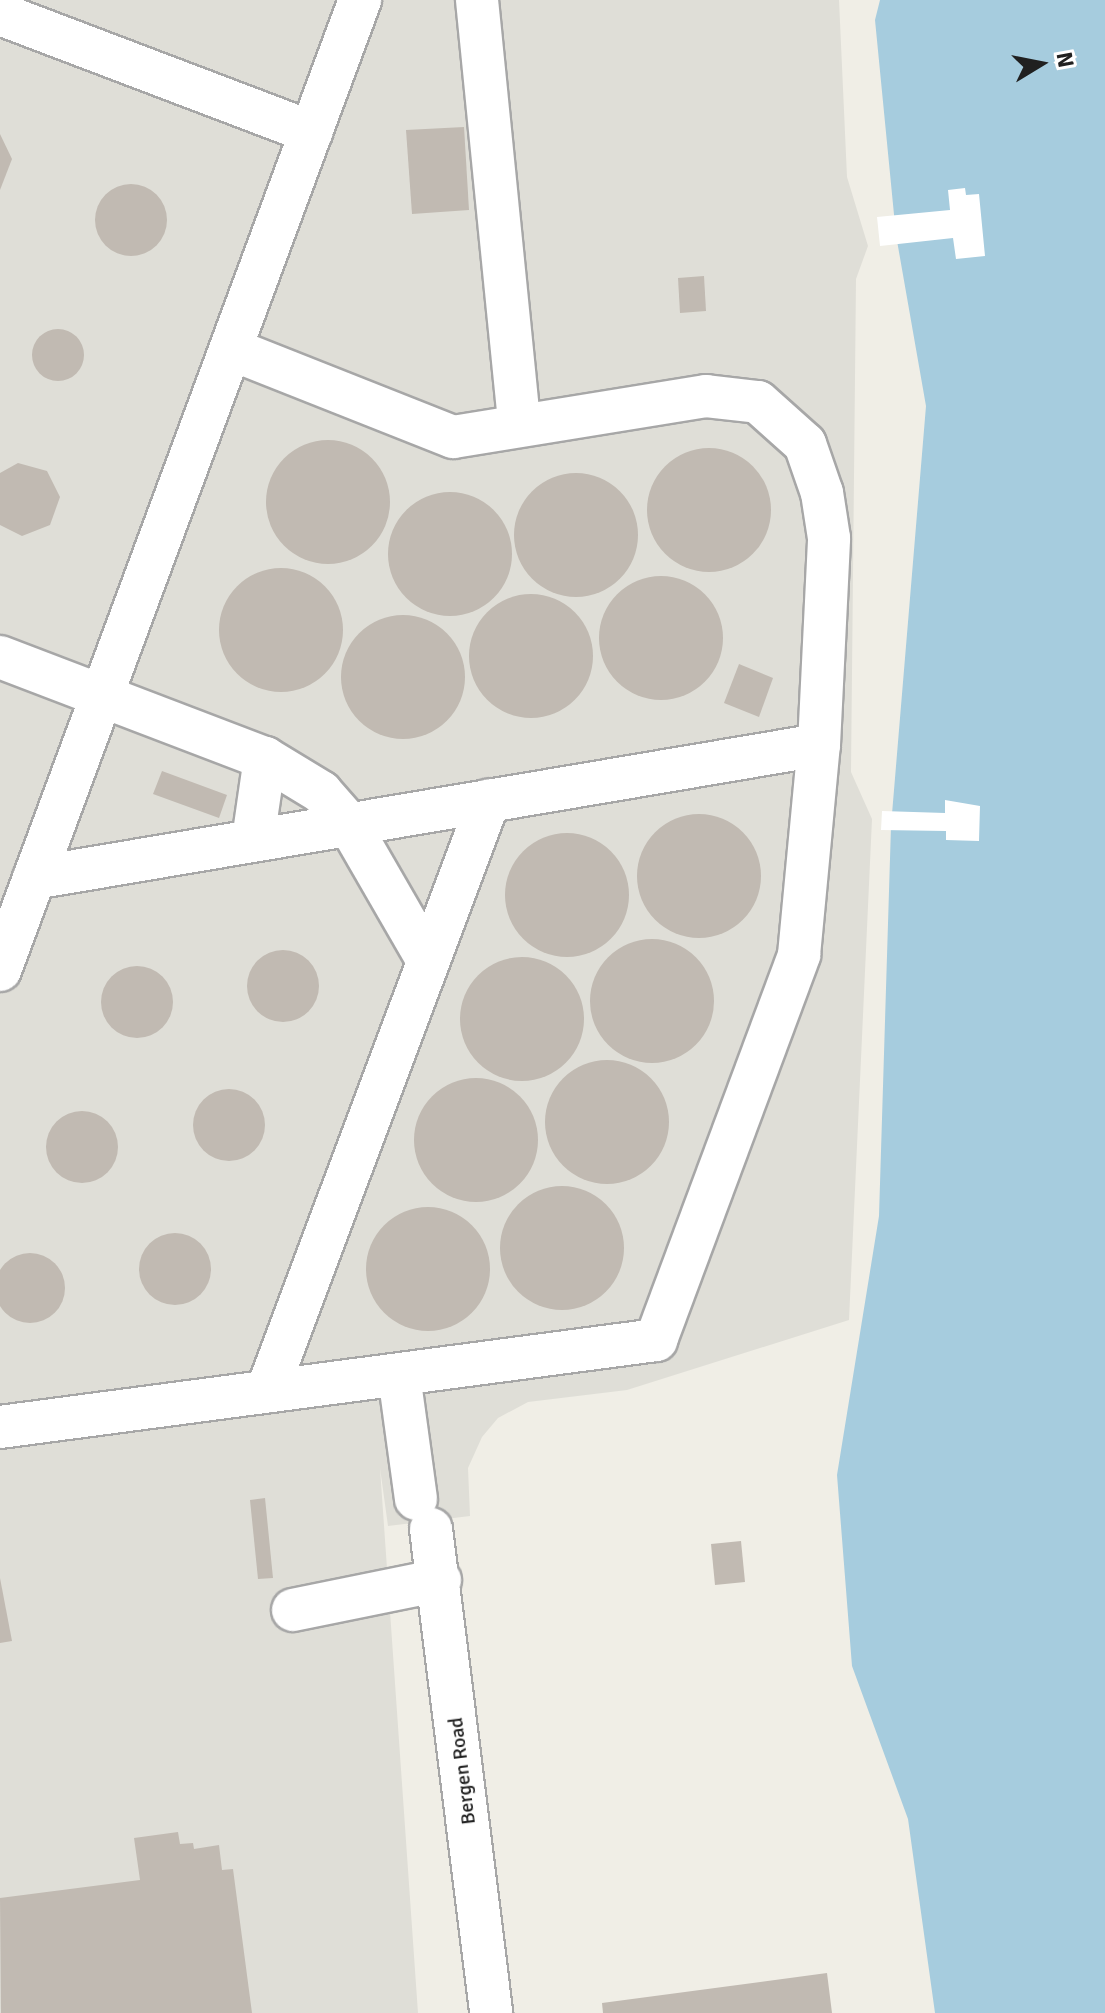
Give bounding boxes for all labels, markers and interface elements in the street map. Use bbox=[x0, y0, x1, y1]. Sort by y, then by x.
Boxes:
north arrow bbox=[1001, 24, 1081, 104]
text: N bbox=[1051, 50, 1080, 70]
street label: Bergen Road bbox=[444, 1716, 480, 1826]

